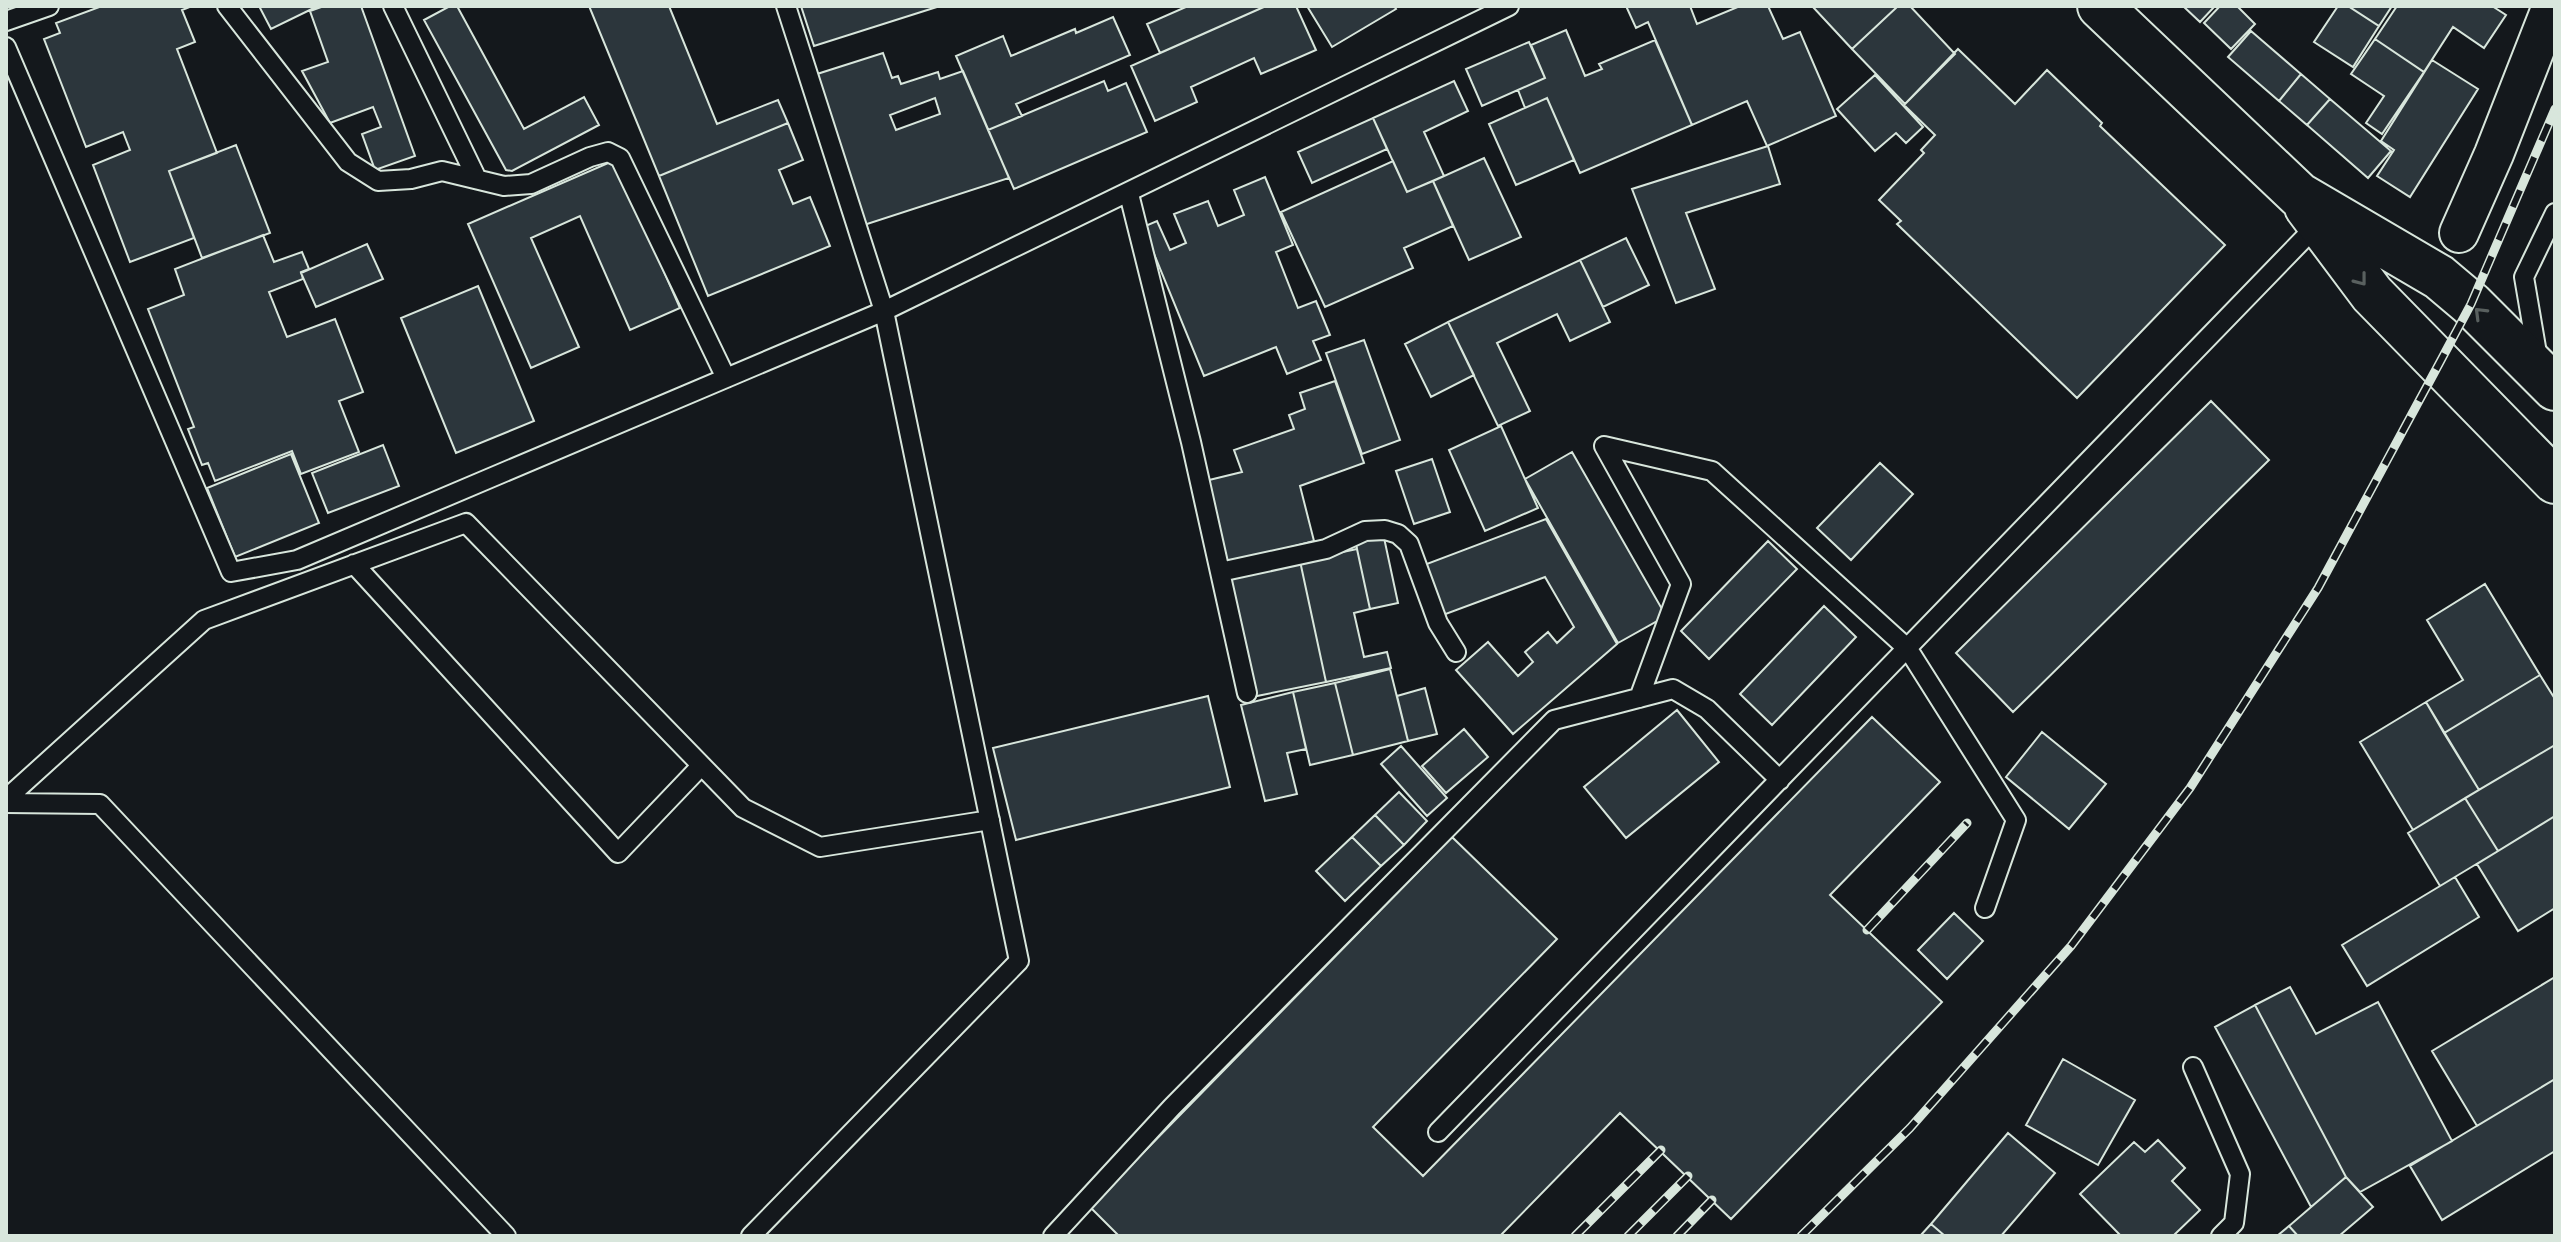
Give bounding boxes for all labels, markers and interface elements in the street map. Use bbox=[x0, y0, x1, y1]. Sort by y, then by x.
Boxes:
one-way arrow bbox=[2352, 272, 2366, 286]
one-way arrow bbox=[2475, 308, 2489, 323]

